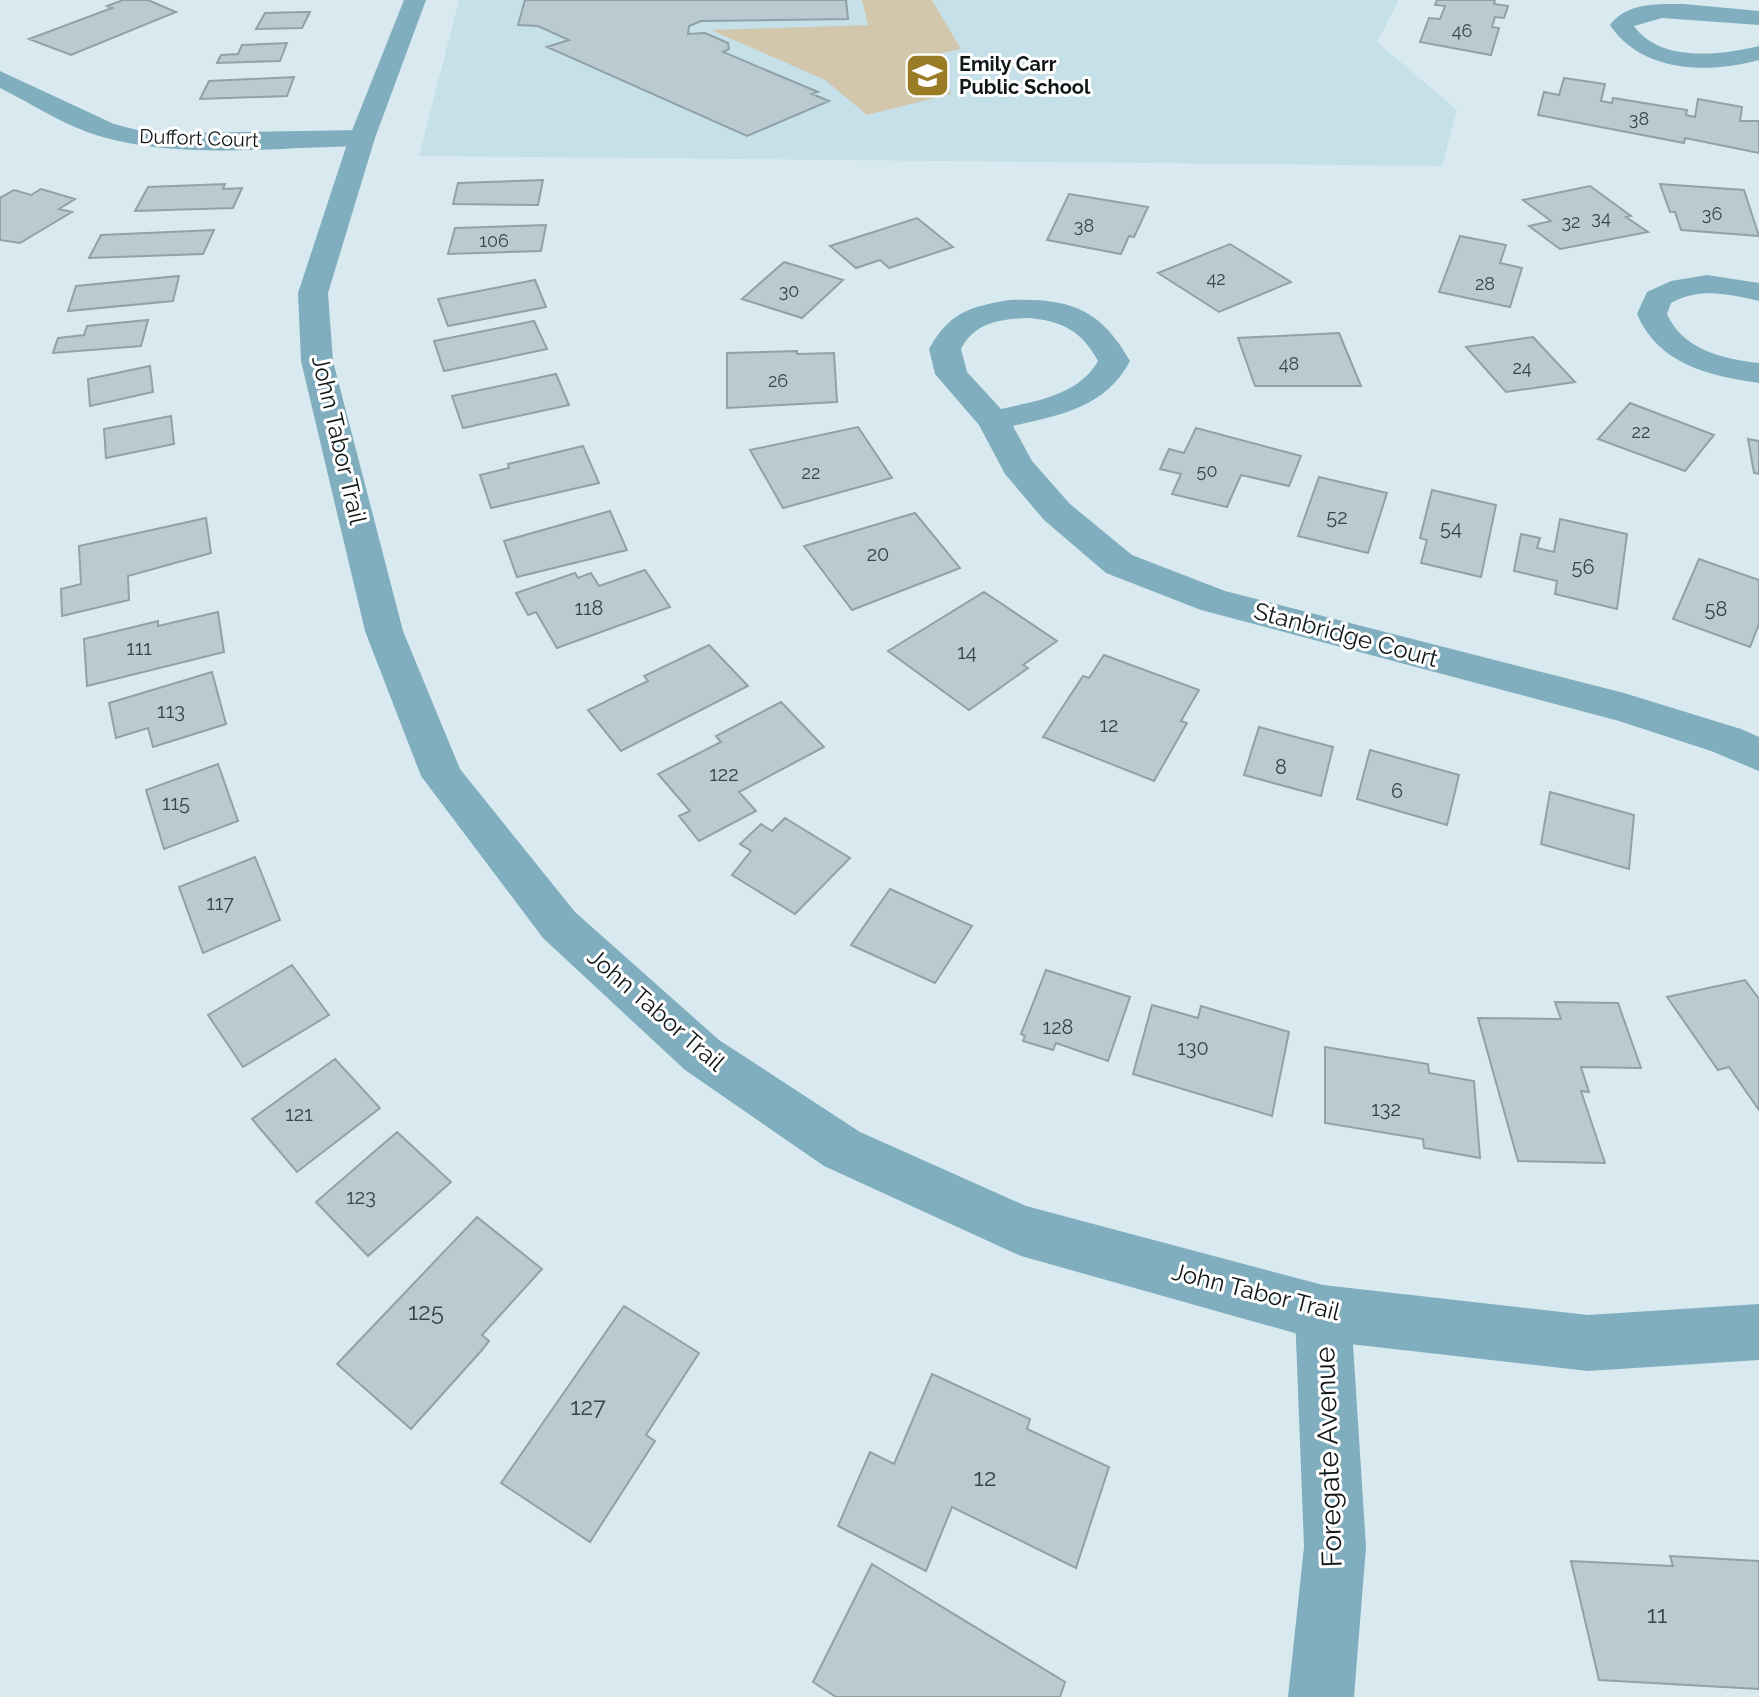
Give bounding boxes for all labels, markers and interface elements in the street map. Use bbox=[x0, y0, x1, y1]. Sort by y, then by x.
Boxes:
house number: 46 bbox=[1452, 20, 1472, 41]
school or university icon: Emily Carr Public School bbox=[904, 52, 952, 100]
place label: Emily Carr Public School bbox=[959, 52, 1091, 99]
house number: 38 bbox=[1629, 108, 1649, 129]
street label: Duffort Court bbox=[139, 124, 259, 152]
house number: 36 bbox=[1702, 203, 1722, 224]
house number: 34 bbox=[1591, 207, 1611, 228]
house number: 32 bbox=[1562, 211, 1581, 232]
house number: 38 bbox=[1074, 215, 1094, 236]
house number: 106 bbox=[479, 230, 509, 251]
house number: 42 bbox=[1206, 268, 1226, 289]
house number: 28 bbox=[1475, 273, 1495, 294]
house number: 30 bbox=[779, 280, 799, 301]
street label: John Tabor Trail bbox=[306, 353, 373, 528]
house number: 48 bbox=[1279, 353, 1299, 374]
house number: 24 bbox=[1512, 357, 1532, 378]
house number: 26 bbox=[768, 370, 788, 391]
house number: 22 bbox=[1632, 421, 1650, 442]
house number: 50 bbox=[1197, 460, 1217, 481]
house number: 22 bbox=[802, 462, 820, 483]
house number: 52 bbox=[1326, 505, 1348, 529]
house number: 54 bbox=[1440, 516, 1462, 540]
house number: 20 bbox=[867, 542, 889, 566]
house number: 56 bbox=[1572, 555, 1594, 579]
house number: 118 bbox=[575, 596, 603, 620]
street label: Stanbridge Court bbox=[1251, 596, 1441, 673]
house number: 58 bbox=[1705, 597, 1727, 621]
house number: 111 bbox=[126, 636, 152, 660]
house number: 14 bbox=[957, 640, 977, 664]
house number: 113 bbox=[157, 699, 185, 723]
house number: 12 bbox=[1100, 713, 1118, 737]
house number: 8 bbox=[1275, 755, 1287, 779]
house number: 122 bbox=[709, 762, 739, 786]
house number: 6 bbox=[1391, 779, 1403, 803]
house number: 115 bbox=[162, 791, 190, 815]
house number: 117 bbox=[206, 891, 234, 915]
street label: John Tabor Trail bbox=[582, 942, 731, 1077]
house number: 128 bbox=[1043, 1015, 1073, 1039]
house number: 130 bbox=[1177, 1036, 1209, 1060]
house number: 132 bbox=[1371, 1097, 1401, 1121]
house number: 121 bbox=[285, 1102, 313, 1126]
house number: 123 bbox=[346, 1185, 376, 1209]
street label: John Tabor Trail bbox=[1169, 1257, 1344, 1327]
house number: 125 bbox=[408, 1297, 444, 1326]
street label: Foregate Avenue bbox=[1308, 1346, 1349, 1568]
house number: 127 bbox=[570, 1392, 606, 1421]
house number: 12 bbox=[974, 1463, 996, 1492]
house number: 11 bbox=[1647, 1600, 1667, 1629]

